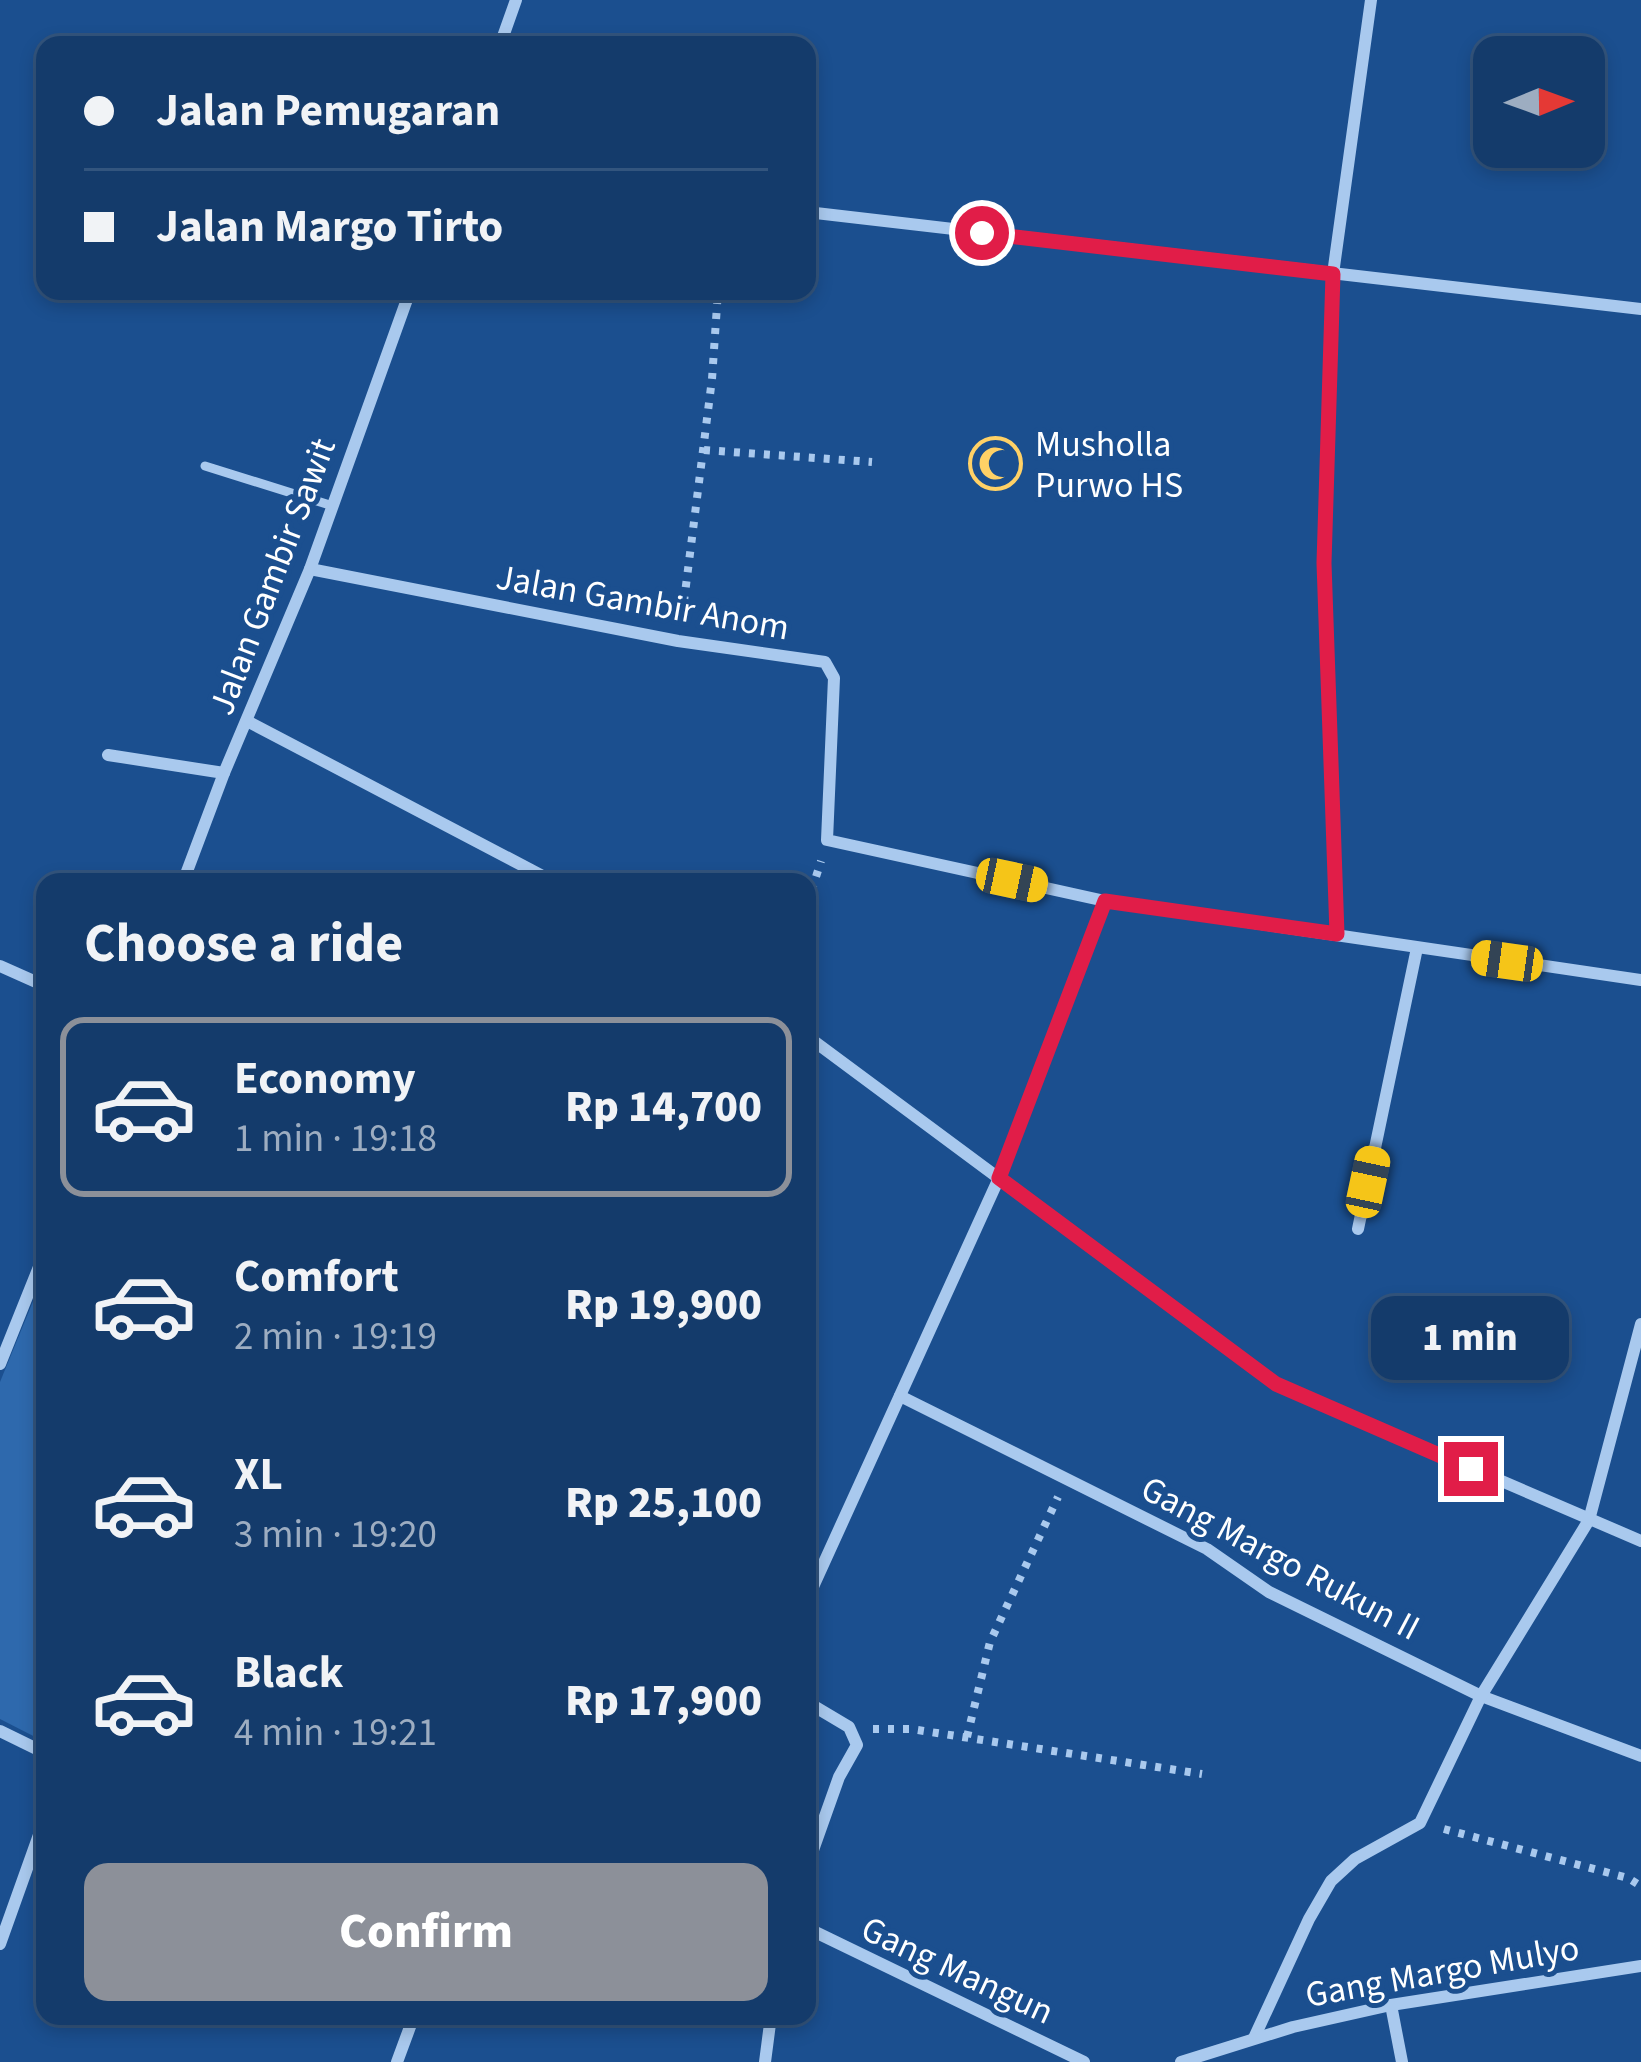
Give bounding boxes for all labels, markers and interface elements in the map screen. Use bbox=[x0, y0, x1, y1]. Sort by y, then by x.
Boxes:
north arrow bbox=[1473, 36, 1605, 168]
map controls bbox=[1473, 36, 1605, 168]
text: Jalan Pemugaran bbox=[156, 79, 500, 143]
text: Jalan Margo Tirto bbox=[156, 195, 503, 259]
route start bbox=[955, 206, 1009, 260]
place label: Musholla Purwo HS bbox=[1035, 419, 1183, 511]
street label: Jalan Gambir Sawit bbox=[196, 431, 349, 722]
mosque icon: Musholla Purwo HS bbox=[968, 436, 1024, 492]
street label: Jalan Gambir Anom bbox=[492, 552, 793, 653]
car bbox=[973, 855, 1051, 905]
text: Choose a ride bbox=[84, 906, 403, 983]
car bbox=[1469, 938, 1545, 984]
text: Economy bbox=[234, 1047, 416, 1111]
icon: car bbox=[90, 1053, 198, 1161]
text: Rp 14,700 bbox=[565, 1075, 762, 1139]
text: 1 min · 19:18 bbox=[234, 1111, 437, 1167]
car bbox=[1343, 1143, 1393, 1221]
text: Comfort bbox=[234, 1245, 399, 1309]
icon: car bbox=[90, 1251, 198, 1359]
text: Rp 19,900 bbox=[565, 1273, 762, 1337]
callout: 1 min bbox=[1372, 1295, 1570, 1379]
text: 2 min · 19:19 bbox=[234, 1309, 437, 1365]
text: 1 min bbox=[1422, 1310, 1518, 1366]
route end bbox=[1444, 1442, 1498, 1496]
text: XL bbox=[234, 1443, 283, 1507]
icon: car bbox=[90, 1449, 198, 1557]
street label: Gang Margo Rukun II bbox=[1132, 1463, 1429, 1653]
text: Rp 25,100 bbox=[565, 1471, 762, 1535]
text: 3 min · 19:20 bbox=[234, 1507, 437, 1563]
text: Black bbox=[234, 1641, 344, 1705]
icon: car bbox=[90, 1647, 198, 1755]
text: Rp 17,900 bbox=[565, 1669, 762, 1733]
text: 4 min · 19:21 bbox=[234, 1705, 437, 1761]
button: Confirm bbox=[84, 1863, 768, 2001]
street label: Gang Mangun bbox=[853, 1904, 1062, 2037]
street label: Gang Margo Mulyo bbox=[1301, 1922, 1583, 2021]

